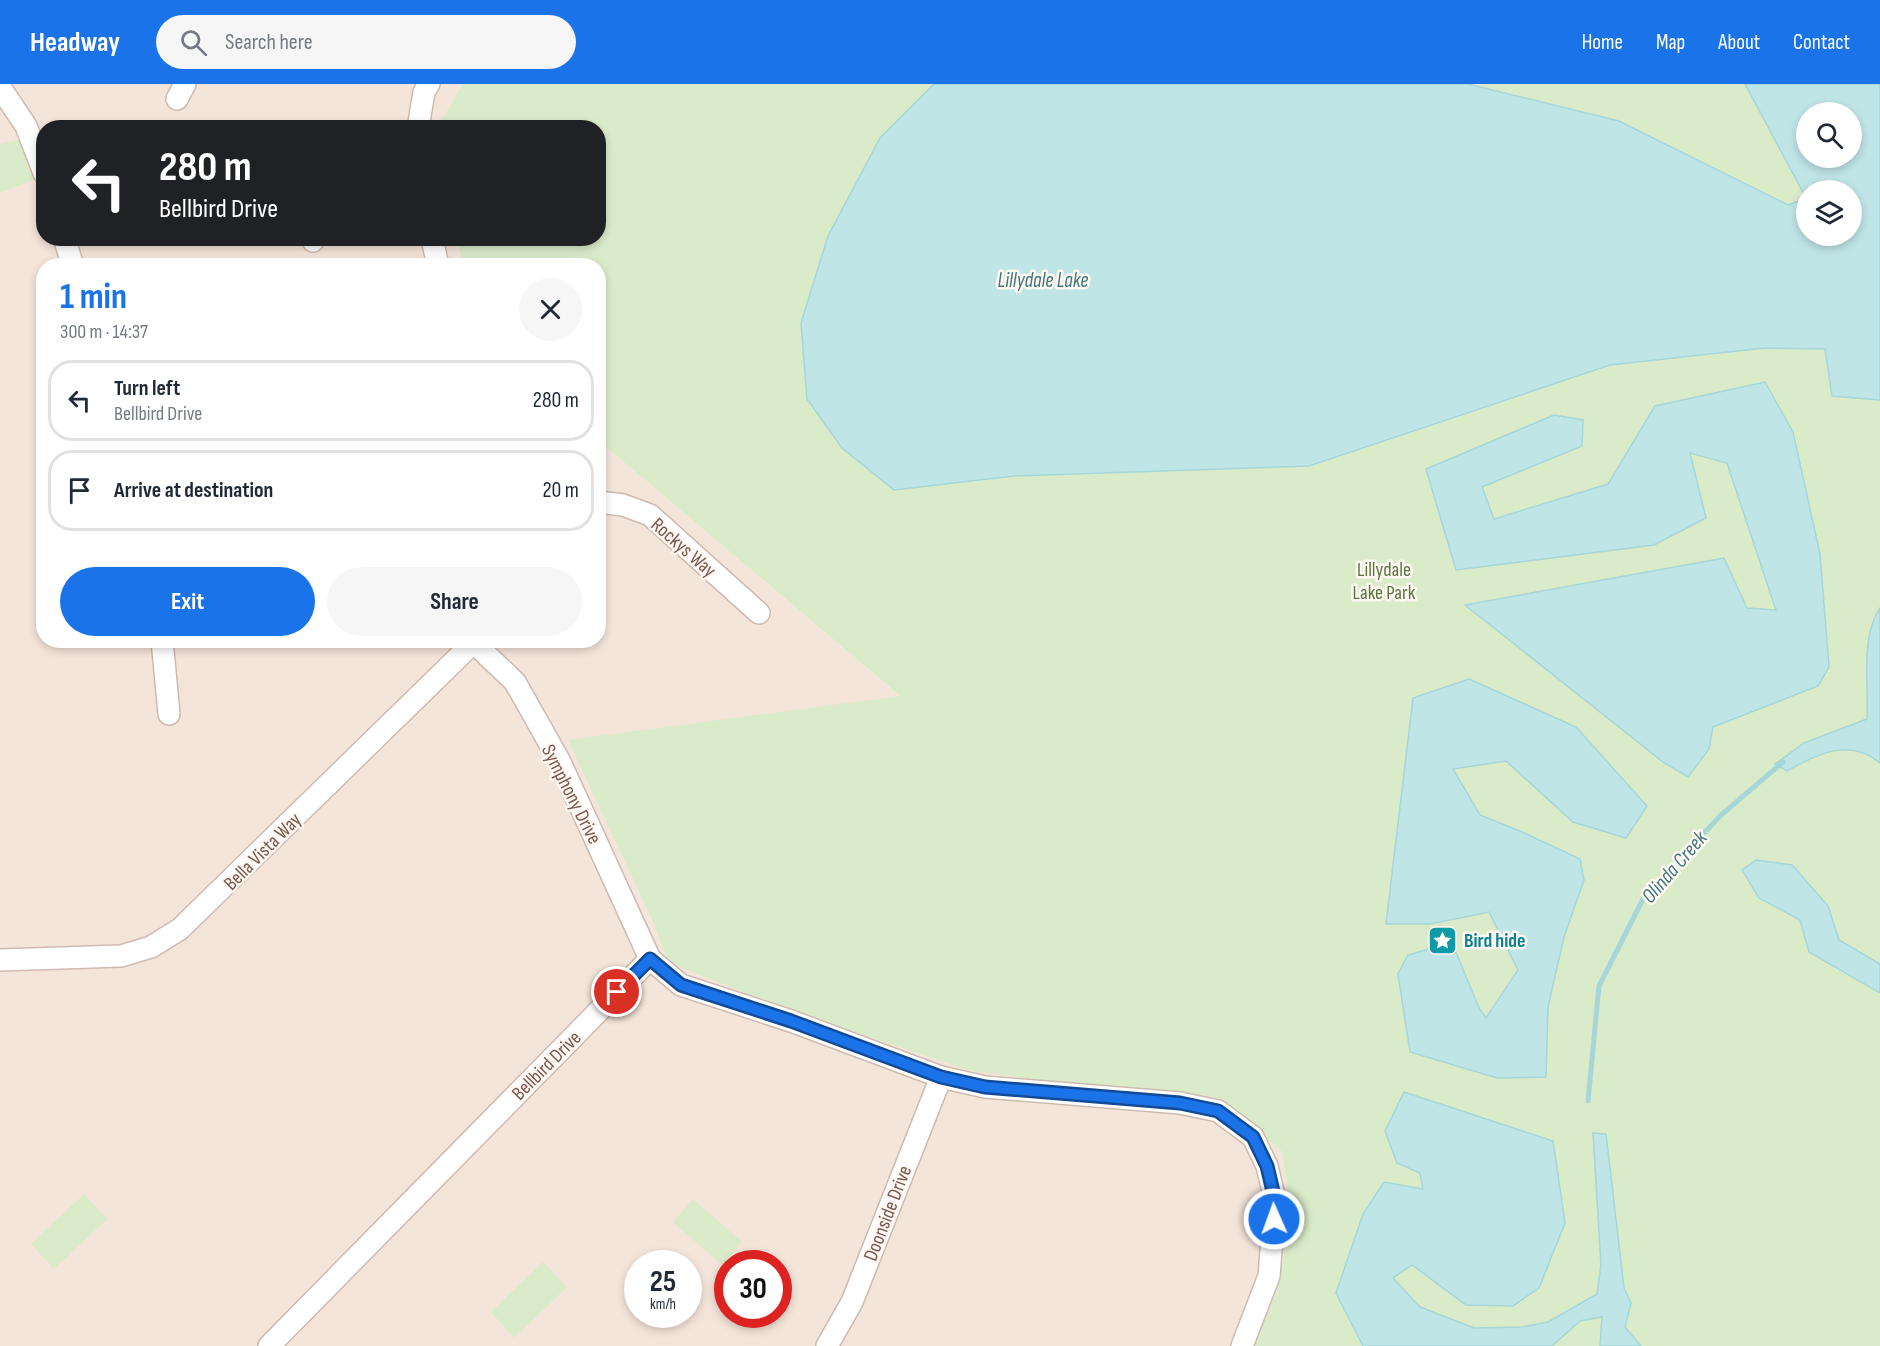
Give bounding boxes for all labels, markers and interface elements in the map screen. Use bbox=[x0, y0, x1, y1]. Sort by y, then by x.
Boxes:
search box bbox=[156, 15, 576, 69]
text: Headway bbox=[30, 26, 120, 59]
icon: search bbox=[177, 26, 210, 59]
text: Search here bbox=[225, 29, 312, 56]
text: Home bbox=[1582, 30, 1623, 55]
text: Map bbox=[1656, 30, 1685, 55]
text: About bbox=[1718, 30, 1760, 55]
text: Contact bbox=[1793, 30, 1850, 55]
map controls bbox=[1796, 102, 1862, 246]
button: search bbox=[1796, 102, 1862, 168]
text: 280 m bbox=[159, 142, 252, 193]
icon: left bbox=[60, 144, 138, 222]
button: layers bbox=[1796, 180, 1862, 246]
text: Bellbird Drive bbox=[159, 193, 278, 225]
water label: Lillydale Lake bbox=[998, 268, 1088, 293]
text: 1 min bbox=[60, 276, 127, 319]
button: close bbox=[519, 278, 582, 341]
text: 300 m · 14:37 bbox=[60, 320, 148, 344]
text: Turn left bbox=[114, 375, 180, 402]
icon: left bbox=[63, 384, 96, 417]
text: 280 m bbox=[533, 387, 579, 414]
text: Bellbird Drive bbox=[114, 402, 202, 426]
icon: arrive bbox=[63, 474, 96, 507]
text: Arrive at destination bbox=[114, 477, 273, 504]
text: 20 m bbox=[543, 477, 579, 504]
street label: Rockys Way bbox=[646, 513, 721, 583]
park label: Lillydale Lake Park bbox=[1353, 558, 1416, 605]
button: Exit bbox=[60, 567, 315, 636]
button: Share bbox=[327, 567, 582, 636]
street label: Symphony Drive bbox=[536, 741, 606, 848]
street label: Bella Vista Way bbox=[219, 808, 307, 895]
water label: Olinda Creek bbox=[1636, 825, 1713, 908]
place icon: Bird hide bbox=[1427, 924, 1459, 956]
place label: Bird hide bbox=[1464, 929, 1526, 953]
pin bbox=[591, 966, 642, 1017]
icon: arrive bbox=[600, 975, 633, 1008]
street label: Bellbird Drive bbox=[507, 1026, 586, 1105]
street label: Doonside Drive bbox=[859, 1162, 917, 1265]
position arrow bbox=[1242, 1187, 1306, 1251]
speed limit sign: 30 bbox=[714, 1250, 792, 1328]
text: 25 bbox=[650, 1264, 676, 1300]
text: km/h bbox=[650, 1295, 676, 1314]

